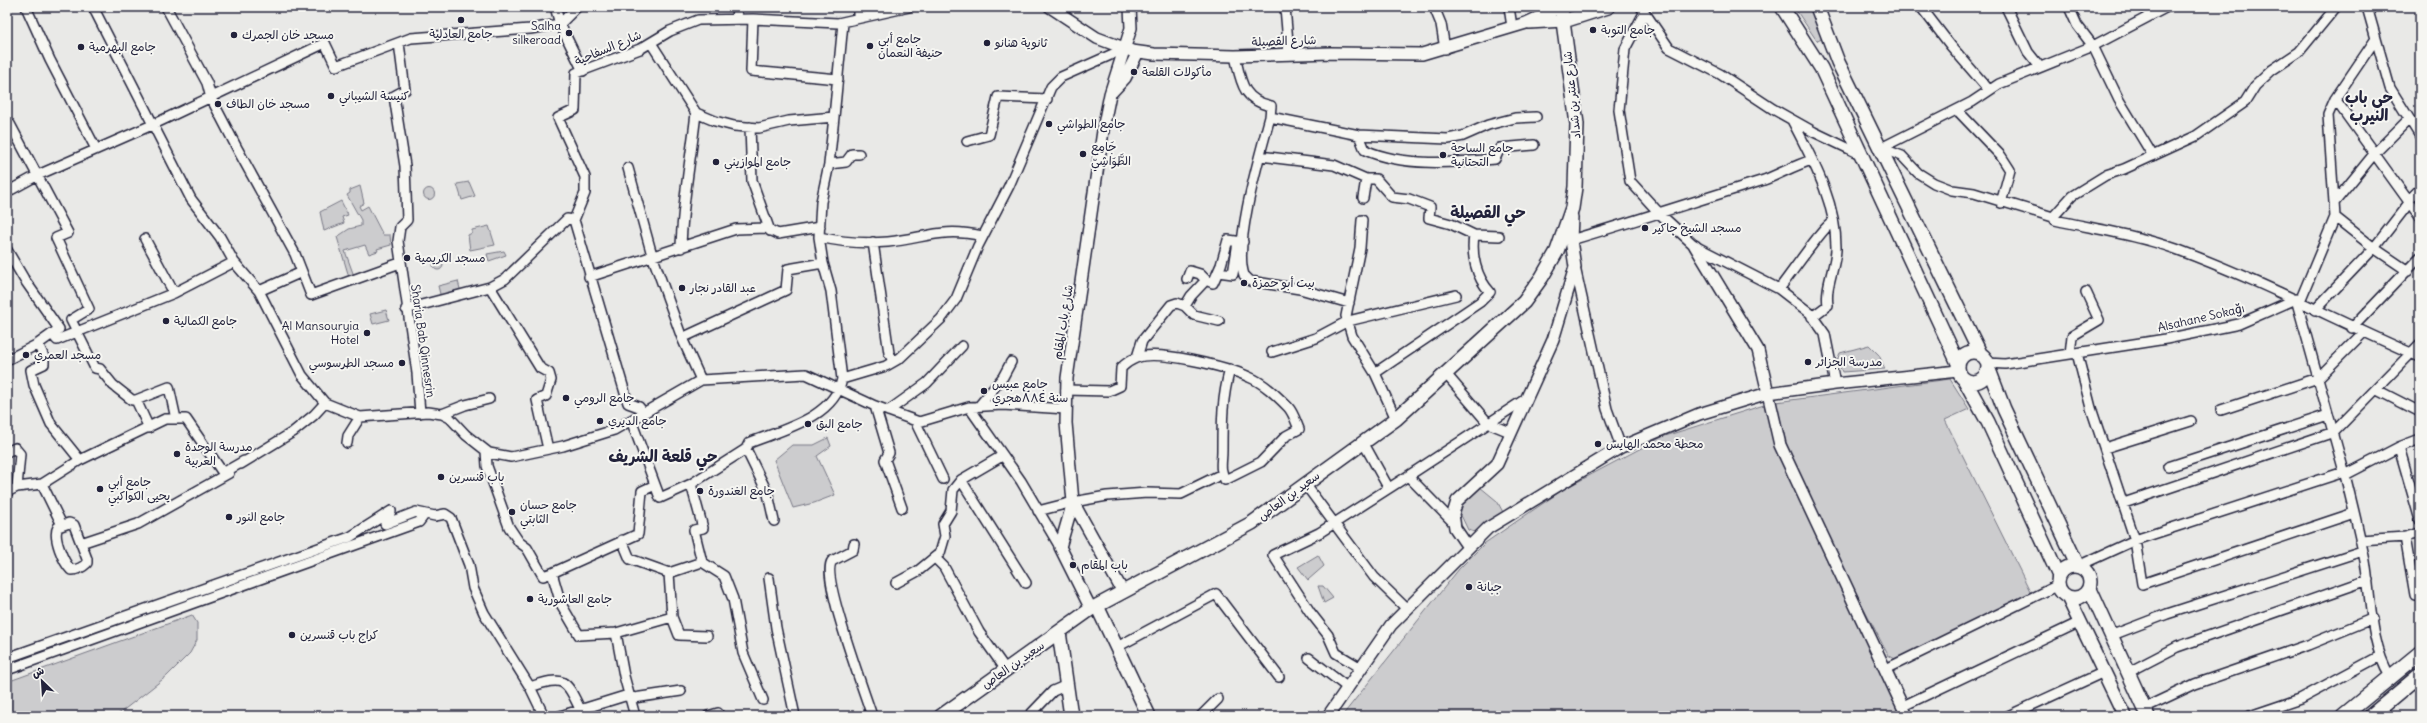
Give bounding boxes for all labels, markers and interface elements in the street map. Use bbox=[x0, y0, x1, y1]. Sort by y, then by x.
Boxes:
marker: جامع العادلية bbox=[456, 15, 466, 25]
place label: Salha silkeroad bbox=[512, 18, 561, 47]
place label: جامع التوبة bbox=[1601, 22, 1655, 39]
marker: جامع التوبة bbox=[1588, 25, 1598, 35]
place label: جامع العادلية bbox=[429, 26, 493, 43]
place label: مسجد خان الجمرك bbox=[242, 27, 334, 43]
street label: شارع السفاحية bbox=[572, 27, 644, 70]
marker: Salha silkeroad bbox=[564, 28, 574, 38]
marker: مسجد خان الجمرك bbox=[229, 30, 239, 40]
place label: جامع أبي حنيفة النعمان bbox=[878, 31, 943, 60]
street label: شارع القصيلة bbox=[1251, 32, 1317, 51]
place label: ثانوية هنانو bbox=[994, 35, 1048, 50]
marker: ثانوية هنانو bbox=[982, 38, 992, 48]
place label: جامع البهرمية bbox=[89, 39, 156, 56]
marker: جامع أبي حنيفة النعمان bbox=[865, 41, 875, 51]
marker: جامع البهرمية bbox=[76, 42, 86, 52]
street label: شارع عنتر بن شداد bbox=[1559, 50, 1586, 140]
place label: مأكولات القلعة bbox=[1142, 64, 1212, 80]
marker: مأكولات القلعة bbox=[1129, 67, 1139, 77]
district label: حي باب النيرب bbox=[2345, 87, 2393, 125]
place label: كنيسة الشيباني bbox=[339, 88, 409, 107]
marker: كنيسة الشيباني bbox=[326, 91, 336, 101]
place label: مسجد خان الطاف bbox=[226, 96, 310, 112]
marker: مسجد خان الطاف bbox=[213, 99, 223, 109]
place label: جامع الطواشي bbox=[1057, 116, 1125, 135]
marker: جامع الطواشي bbox=[1044, 119, 1054, 129]
place label: جَامِع الطَّوَاشِيّ bbox=[1091, 139, 1131, 172]
place label: جامع الساحة التحتانية bbox=[1451, 140, 1514, 169]
marker: جَامِع الطَّوَاشِيّ bbox=[1078, 149, 1088, 159]
marker: جامع الساحة التحتانية bbox=[1438, 150, 1448, 160]
place label: جامع الموازيني bbox=[724, 154, 791, 173]
marker: جامع الموازيني bbox=[711, 157, 721, 167]
district label: حي القصيلة bbox=[1450, 202, 1526, 227]
place label: مسجد الشيخ جاكير bbox=[1652, 220, 1741, 237]
marker: مسجد الشيخ جاكير bbox=[1640, 223, 1650, 233]
place label: مسجد الكريمية bbox=[415, 250, 485, 266]
marker: مسجد الكريمية bbox=[402, 253, 412, 263]
place label: بيت أبو حمزة bbox=[1252, 275, 1315, 291]
marker: بيت أبو حمزة bbox=[1239, 278, 1249, 288]
place label: عبد القادر نجار bbox=[689, 280, 756, 296]
street label: Sharia Bab Qinnesrin bbox=[408, 283, 439, 398]
marker: عبد القادر نجار bbox=[677, 283, 687, 293]
street label: شارع باب المقام bbox=[1049, 283, 1078, 361]
street label: Alsahane Sokağı bbox=[2156, 300, 2246, 336]
place label: جامع الكمالية bbox=[174, 313, 237, 330]
marker: جامع الكمالية bbox=[161, 316, 171, 326]
place label: Al Mansouryia Hotel bbox=[282, 318, 359, 347]
marker: Al Mansouryia Hotel bbox=[362, 328, 372, 338]
place label: مسجد العمري bbox=[34, 347, 101, 364]
marker: مسجد العمري bbox=[21, 350, 31, 360]
place label: مدرسة الجزائر bbox=[1815, 354, 1882, 370]
place label: مسجد الطرسوسي bbox=[309, 355, 394, 374]
marker: مدرسة الجزائر bbox=[1803, 357, 1813, 367]
marker: مسجد الطرسوسي bbox=[397, 358, 407, 368]
place label: جامع عبيس سنة ٨٨٤هجري bbox=[992, 376, 1068, 407]
marker: جامع عبيس سنة ٨٨٤هجري bbox=[979, 386, 989, 396]
place label: جامع الرومي bbox=[574, 390, 635, 409]
marker: جامع الرومي bbox=[561, 393, 571, 403]
place label: جامع الديري bbox=[608, 413, 667, 430]
marker: جامع الديري bbox=[595, 416, 605, 426]
place label: جامع البق bbox=[816, 416, 863, 433]
marker: جامع البق bbox=[803, 419, 813, 429]
place label: محطة محمد الهايس bbox=[1606, 436, 1703, 451]
place label: مدرسة الوحدة العربية bbox=[185, 439, 253, 469]
marker: محطة محمد الهايس bbox=[1593, 439, 1603, 449]
district label: حي قلعة الشريف bbox=[608, 446, 718, 471]
marker: مدرسة الوحدة العربية bbox=[172, 449, 182, 459]
street label: سعيد بن العاص bbox=[1255, 468, 1323, 524]
place label: باب قنسرين bbox=[449, 469, 504, 485]
marker: باب قنسرين bbox=[436, 472, 446, 482]
place label: جامع أبي يحيى الكواكبي bbox=[108, 474, 170, 507]
place label: جامع الغندورة bbox=[708, 483, 775, 500]
marker: جامع أبي يحيى الكواكبي bbox=[95, 484, 105, 494]
marker: جامع الغندورة bbox=[695, 486, 705, 496]
place label: جامع حسان الثابتي bbox=[520, 497, 577, 530]
marker: جامع حسان الثابتي bbox=[507, 507, 517, 517]
place label: جامع النور bbox=[236, 509, 285, 526]
marker: جامع النور bbox=[224, 512, 234, 522]
place label: باب المقام bbox=[1081, 557, 1128, 574]
marker: باب المقام bbox=[1068, 560, 1078, 570]
place label: جبانة bbox=[1477, 579, 1502, 595]
marker: جبانة bbox=[1464, 582, 1474, 592]
place label: جامع العاشورية bbox=[538, 591, 612, 608]
marker: جامع العاشورية bbox=[525, 594, 535, 604]
place label: كراج باب قنسرين bbox=[300, 627, 378, 644]
marker: كراج باب قنسرين bbox=[287, 630, 297, 640]
street label: سعيد بن العاص bbox=[978, 637, 1048, 693]
north arrow bbox=[22, 661, 62, 701]
text: ش bbox=[29, 663, 46, 681]

